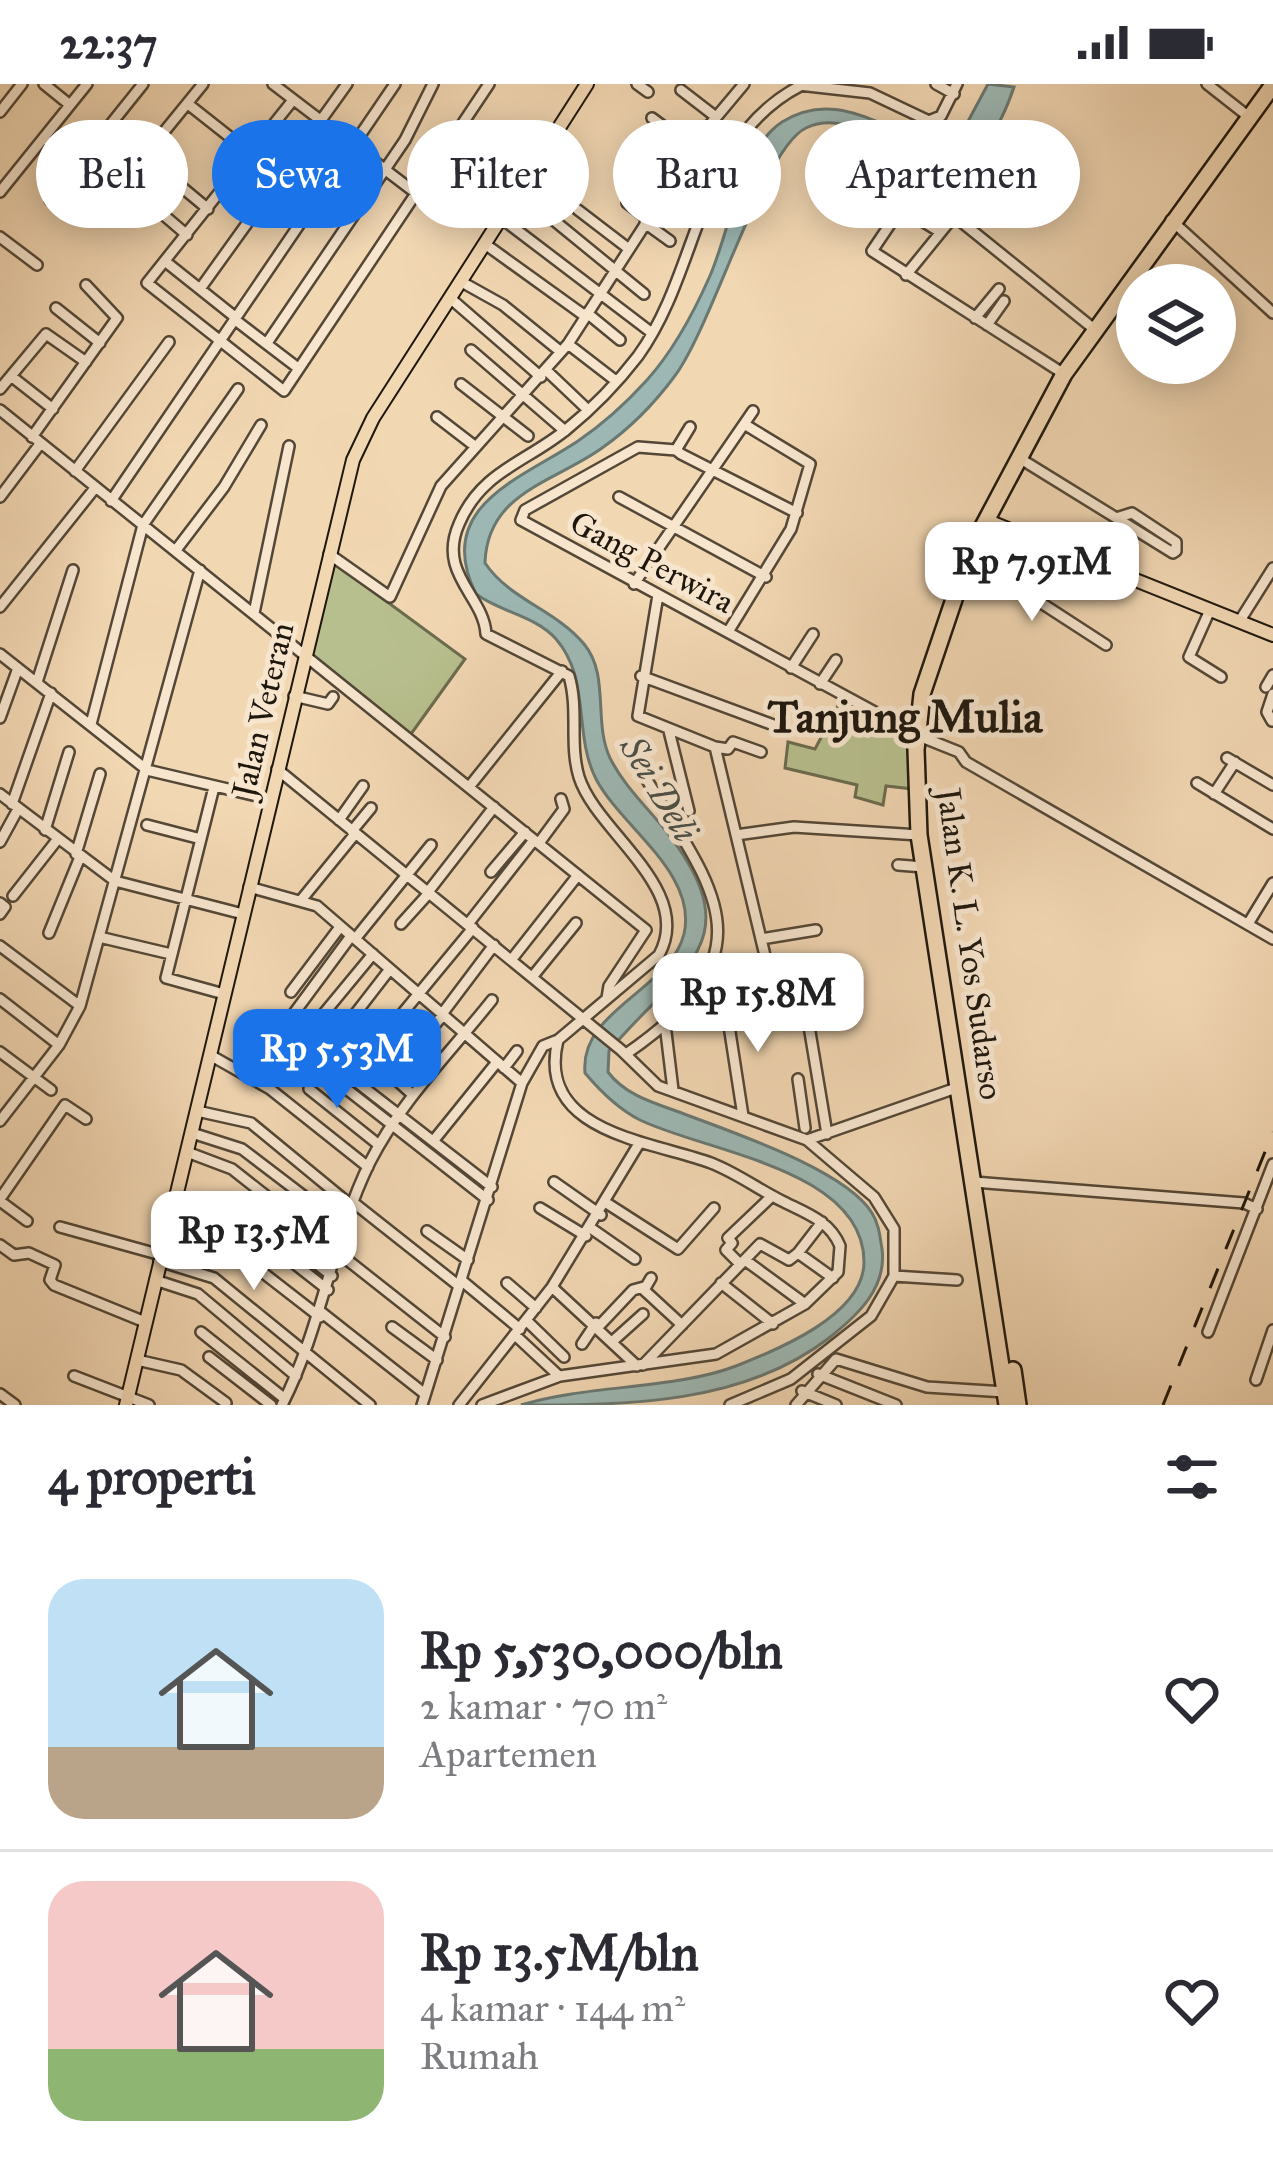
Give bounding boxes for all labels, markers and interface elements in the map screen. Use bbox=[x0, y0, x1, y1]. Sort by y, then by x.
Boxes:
text: 22:37 bbox=[60, 15, 158, 70]
chip: Beli bbox=[36, 120, 188, 228]
chip: Sewa bbox=[212, 120, 383, 228]
chip: Filter bbox=[407, 120, 589, 228]
chip: Baru bbox=[613, 120, 781, 228]
chip: Apartemen bbox=[805, 120, 1080, 228]
map controls bbox=[1116, 264, 1236, 384]
button: layers bbox=[1116, 264, 1236, 384]
street label: Gang Perwira bbox=[563, 502, 741, 622]
pin: Rp 7.91M bbox=[908, 522, 1156, 624]
text: Rp 7.91M bbox=[952, 537, 1112, 585]
street label: Jalan Veteran bbox=[223, 619, 304, 804]
district label: Tanjung Mulia bbox=[768, 689, 1043, 744]
water label: Sei Deli bbox=[610, 727, 708, 850]
street label: Jalan K. L. Yos Sudarso bbox=[927, 783, 1012, 1102]
pin: Rp 15.8M bbox=[634, 953, 882, 1055]
text: Rp 15.8M bbox=[680, 968, 836, 1016]
pin: Rp 5.53M bbox=[213, 1009, 461, 1111]
text: Rp 5.53M bbox=[260, 1024, 414, 1072]
pin: Rp 13.5M bbox=[130, 1191, 378, 1293]
text: Rp 13.5M bbox=[178, 1206, 330, 1254]
icon: filters bbox=[1159, 1444, 1225, 1510]
text: 4 properti bbox=[48, 1446, 256, 1508]
text: Rp 5,530,000/bln bbox=[420, 1620, 783, 1682]
icon: home bbox=[144, 1627, 288, 1771]
icon: heart bbox=[1159, 1666, 1225, 1732]
text: 2 kamar · 70 m² bbox=[420, 1682, 667, 1730]
text: Apartemen bbox=[420, 1730, 597, 1778]
text: Rp 13.5M/bln bbox=[420, 1922, 699, 1984]
icon: home bbox=[144, 1929, 288, 2073]
icon: heart bbox=[1159, 1968, 1225, 2034]
text: 4 kamar · 144 m² bbox=[420, 1984, 685, 2032]
text: Rumah bbox=[420, 2032, 539, 2080]

